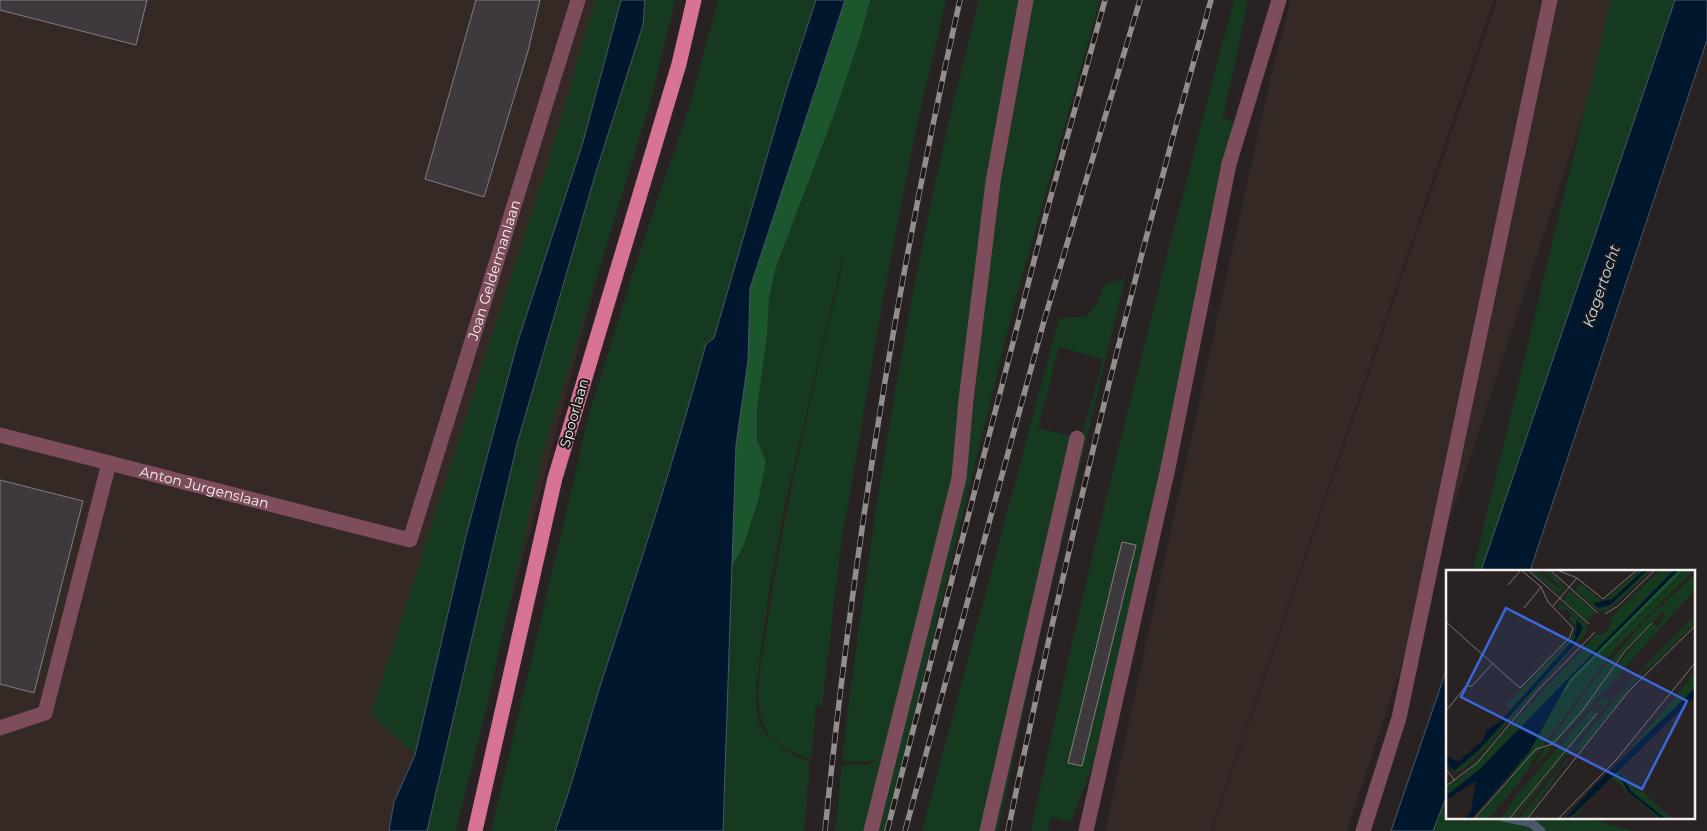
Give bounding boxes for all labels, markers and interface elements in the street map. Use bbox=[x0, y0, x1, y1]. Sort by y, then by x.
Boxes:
street label: Joan Geldermanlaan bbox=[463, 198, 524, 343]
water label: Kagertocht bbox=[1578, 242, 1624, 330]
street label: Spoorlaan bbox=[556, 376, 592, 450]
street label: Anton Jurgenslaan bbox=[138, 462, 271, 513]
inset map bbox=[1446, 570, 1694, 818]

